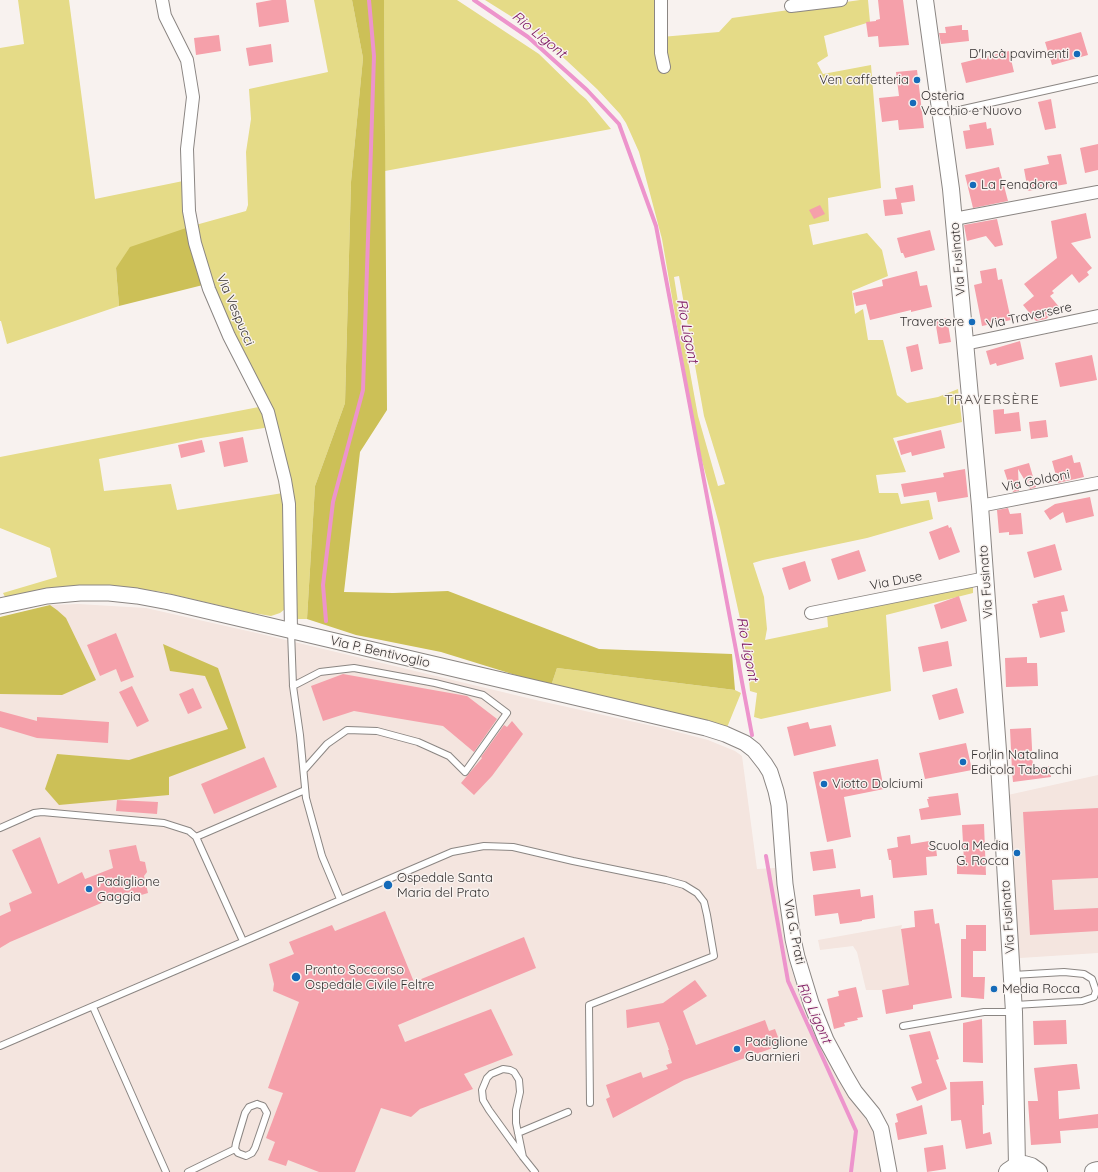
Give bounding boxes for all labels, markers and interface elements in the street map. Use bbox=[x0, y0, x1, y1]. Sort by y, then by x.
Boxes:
water label: Rio Ligont bbox=[509, 8, 569, 62]
place label: D'Incà pavimenti bbox=[969, 46, 1069, 62]
marker: D'Incà pavimenti bbox=[1072, 49, 1082, 59]
place label: Ven caffetteria bbox=[819, 72, 909, 88]
marker: Ven caffetteria bbox=[912, 75, 922, 85]
place label: Osteria Vecchio e Nuovo bbox=[921, 88, 1022, 119]
marker: Osteria Vecchio e Nuovo bbox=[908, 98, 918, 108]
place label: La Fenadora bbox=[981, 177, 1058, 193]
marker: La Fenadora bbox=[968, 180, 978, 190]
street label: Via Fusinato bbox=[947, 222, 969, 296]
street label: Via Vespucci bbox=[213, 272, 257, 348]
water label: Rio Ligont bbox=[673, 298, 701, 364]
street label: Via Traversere bbox=[985, 299, 1073, 333]
place label: Traversere bbox=[900, 314, 964, 330]
marker: Traversere bbox=[967, 317, 977, 327]
district label: TRAVERSÈRE bbox=[944, 392, 1040, 408]
street label: Via Goldoni bbox=[1001, 467, 1071, 495]
street label: Via Fusinato bbox=[976, 545, 996, 619]
street label: Via Duse bbox=[868, 568, 924, 594]
water label: Rio Ligont bbox=[733, 616, 761, 682]
street label: Via P. Bentivoglio bbox=[329, 633, 431, 671]
place label: Forlin Natalina Edicola Tabacchi bbox=[971, 747, 1072, 778]
marker: Forlin Natalina Edicola Tabacchi bbox=[958, 757, 968, 767]
place label: Viotto Dolciumi bbox=[832, 776, 923, 792]
marker: Viotto Dolciumi bbox=[819, 779, 829, 789]
place label: Scuola Media G. Rocca bbox=[929, 838, 1009, 869]
marker: Scuola Media G. Rocca bbox=[1012, 848, 1022, 858]
place label: Ospedale Santa Maria del Prato bbox=[397, 870, 493, 901]
place label: Padiglione Gaggia bbox=[97, 874, 160, 905]
marker: Ospedale Santa Maria del Prato bbox=[382, 879, 394, 891]
street label: Via Fusinato bbox=[998, 880, 1018, 954]
marker: Padiglione Gaggia bbox=[84, 884, 94, 894]
street label: Via G. Prati bbox=[780, 898, 808, 966]
place label: Pronto Soccorso Ospedale Civile Feltre bbox=[305, 962, 434, 993]
marker: Pronto Soccorso Ospedale Civile Feltre bbox=[290, 971, 302, 983]
water label: Rio Ligont bbox=[793, 980, 835, 1046]
place label: Media Rocca bbox=[1002, 981, 1080, 997]
marker: Media Rocca bbox=[989, 984, 999, 994]
place label: Padiglione Guarnieri bbox=[745, 1034, 808, 1065]
marker: Padiglione Guarnieri bbox=[732, 1044, 742, 1054]

